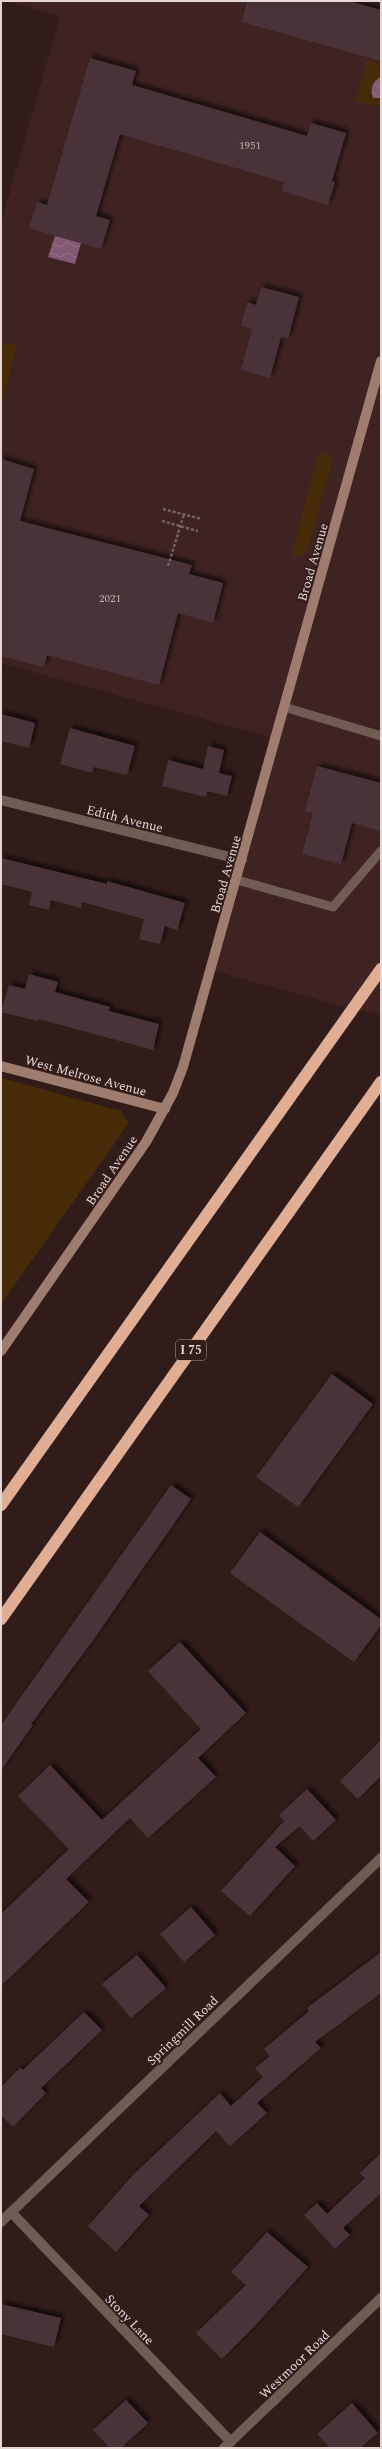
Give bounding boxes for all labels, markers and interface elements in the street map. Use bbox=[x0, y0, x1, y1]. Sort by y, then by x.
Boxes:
house number: 1951 bbox=[239, 137, 261, 154]
street label: Broad Avenue bbox=[292, 521, 334, 604]
house number: 2021 bbox=[99, 590, 121, 607]
street label: Edith Avenue bbox=[84, 800, 165, 838]
street label: Broad Avenue bbox=[205, 833, 247, 916]
street label: West Melrose Avenue bbox=[23, 1050, 149, 1102]
street label: Broad Avenue bbox=[81, 1132, 143, 1210]
road number: I 75 bbox=[176, 1340, 206, 1360]
street label: Springmill Road bbox=[142, 1991, 223, 2070]
street label: Stony Lane bbox=[100, 2290, 159, 2350]
street label: Westmoor Road bbox=[255, 2326, 335, 2404]

